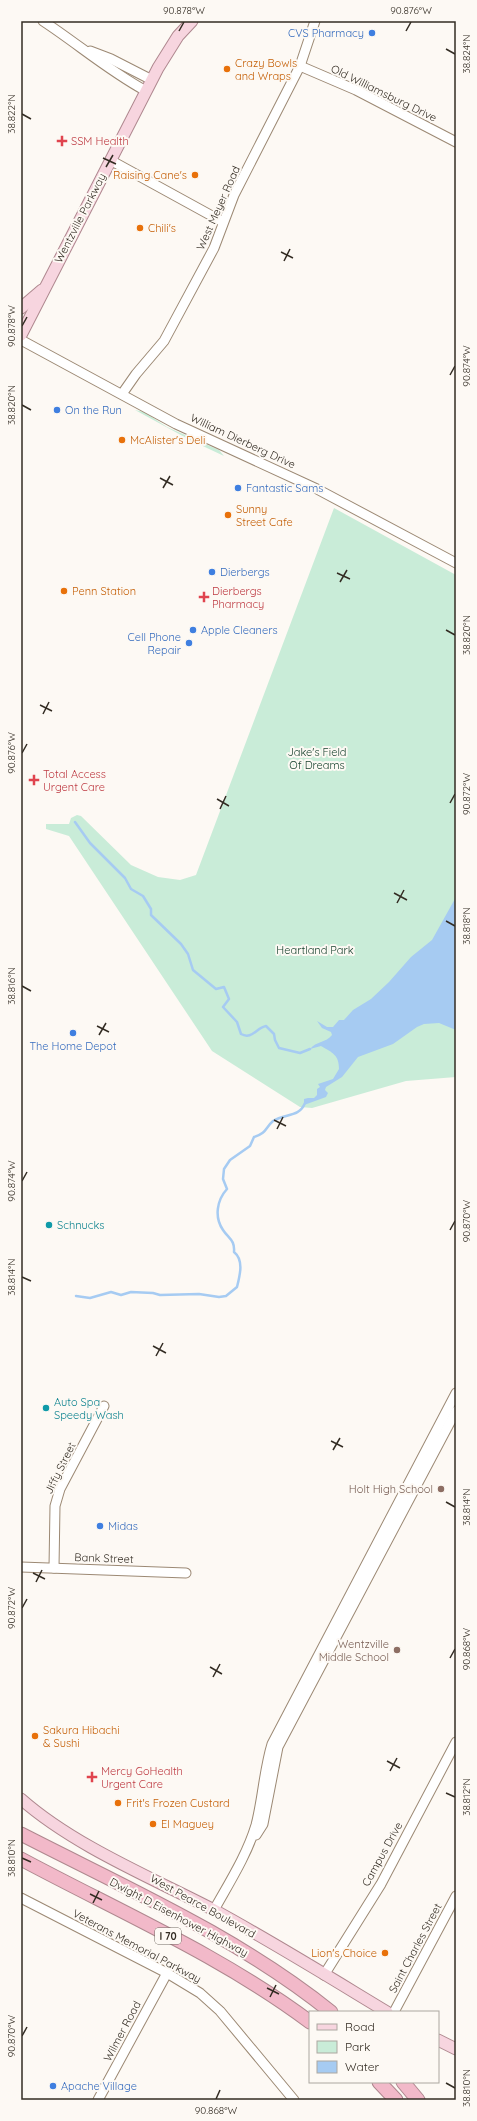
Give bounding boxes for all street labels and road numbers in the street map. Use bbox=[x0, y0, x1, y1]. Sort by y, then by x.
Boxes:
street label: Old Williamsburg Drive bbox=[329, 61, 439, 125]
street label: West Meyer Road bbox=[193, 164, 243, 252]
street label: Wentzville Parkway bbox=[51, 171, 109, 265]
street label: William Dierberg Drive bbox=[188, 411, 298, 471]
street label: Jiffy Street bbox=[41, 1440, 79, 1496]
street label: Bank Street bbox=[74, 1550, 134, 1566]
street label: Campus Drive bbox=[359, 1819, 405, 1889]
street label: West Pearce Boulevard bbox=[148, 1871, 258, 1941]
street label: Dwight D Eisenhower Highway bbox=[107, 1874, 251, 1960]
street label: Saint Charles Street bbox=[385, 1901, 445, 1995]
street label: Veterans Memorial Parkway bbox=[70, 1906, 204, 1986]
road number: I 70 bbox=[155, 1928, 181, 1944]
street label: Wilmer Road bbox=[100, 1998, 144, 2064]

